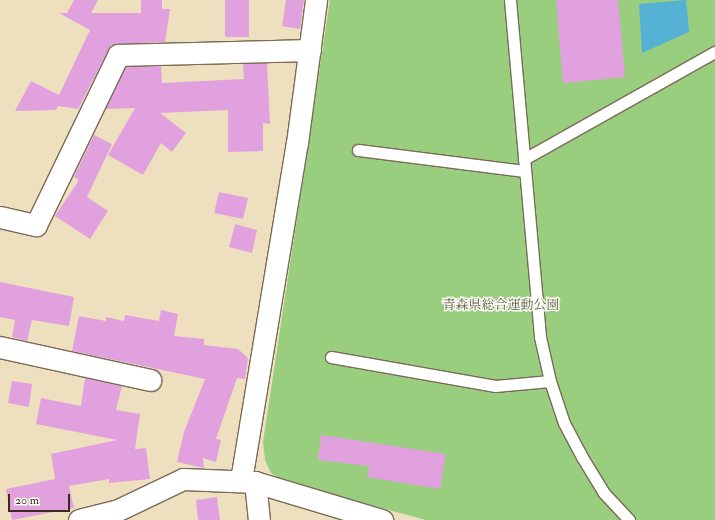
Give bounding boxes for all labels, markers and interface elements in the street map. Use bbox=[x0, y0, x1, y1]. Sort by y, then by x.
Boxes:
park label: 青森県総合運動公園 bbox=[443, 297, 559, 313]
scale bar bbox=[10, 486, 72, 512]
text: 20 m bbox=[15, 493, 39, 508]

